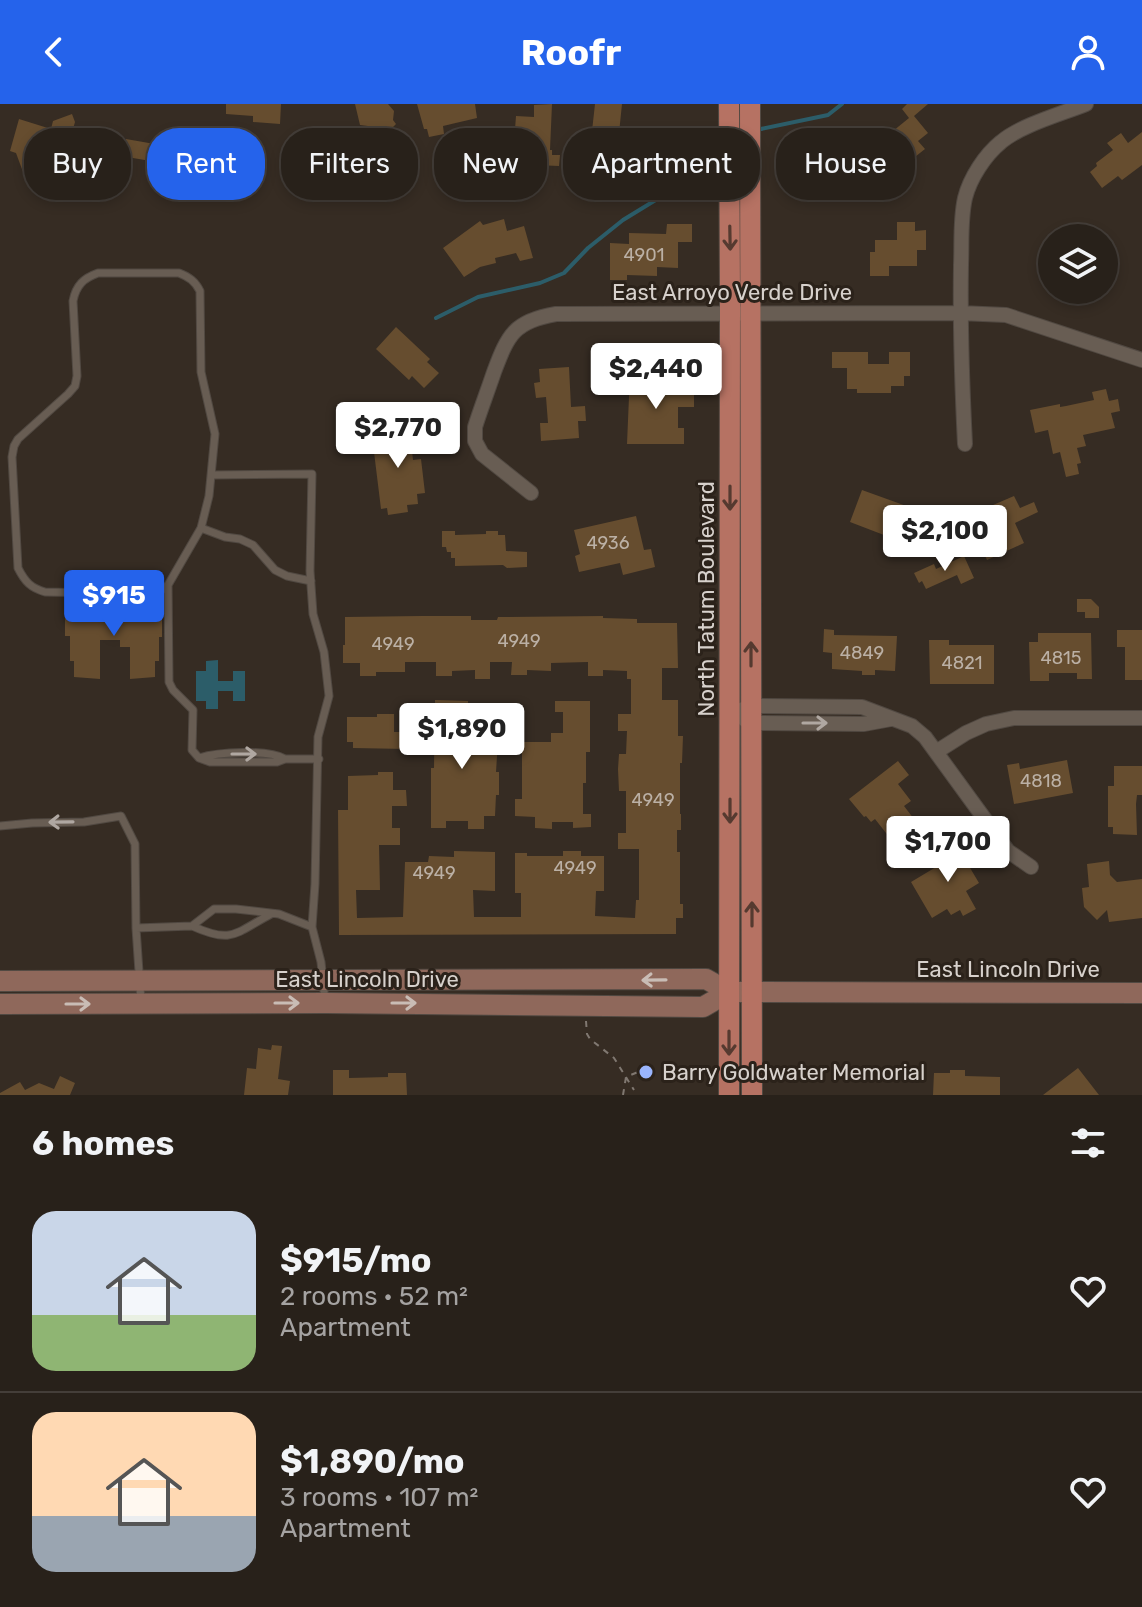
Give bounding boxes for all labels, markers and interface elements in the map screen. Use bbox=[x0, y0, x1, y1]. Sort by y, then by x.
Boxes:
icon: back bbox=[32, 30, 76, 74]
icon: person bbox=[1066, 30, 1110, 74]
text: Roofr bbox=[521, 31, 621, 74]
chip: Buy bbox=[24, 128, 131, 200]
chip: Rent bbox=[147, 128, 265, 200]
chip: Filters bbox=[281, 128, 418, 200]
chip: New bbox=[434, 128, 547, 200]
chip: Apartment bbox=[563, 128, 760, 200]
chip: House bbox=[776, 128, 915, 200]
one-way arrow bbox=[722, 224, 738, 251]
map controls bbox=[1038, 224, 1118, 304]
button: layers bbox=[1038, 224, 1118, 304]
house number: 4901 bbox=[624, 244, 664, 266]
street label: East Arroyo Verde Drive bbox=[612, 279, 852, 306]
pin: $2,440 bbox=[591, 343, 721, 411]
text: $2,440 bbox=[609, 353, 703, 384]
pin: $2,770 bbox=[333, 402, 463, 470]
text: $2,770 bbox=[354, 412, 442, 443]
street label: North Tatum Boulevard bbox=[693, 481, 720, 717]
one-way arrow bbox=[722, 484, 738, 511]
pin: $2,100 bbox=[880, 505, 1010, 573]
text: $2,100 bbox=[901, 515, 989, 546]
house number: 4936 bbox=[586, 532, 630, 554]
pin: $915 bbox=[67, 570, 161, 638]
text: $915 bbox=[82, 580, 146, 611]
house number: 4949 bbox=[497, 630, 541, 652]
house number: 4949 bbox=[371, 633, 415, 655]
one-way arrow bbox=[743, 641, 759, 668]
house number: 4849 bbox=[840, 642, 884, 664]
house number: 4815 bbox=[1040, 647, 1082, 669]
house number: 4821 bbox=[942, 652, 982, 674]
pin: $1,890 bbox=[397, 703, 527, 771]
text: $1,890 bbox=[417, 713, 507, 744]
one-way arrow bbox=[801, 715, 828, 731]
one-way arrow bbox=[230, 746, 257, 762]
house number: 4818 bbox=[1020, 770, 1062, 792]
house number: 4949 bbox=[631, 789, 675, 811]
one-way arrow bbox=[722, 797, 738, 824]
one-way arrow bbox=[48, 814, 75, 830]
pin: $1,700 bbox=[883, 816, 1013, 884]
text: $1,700 bbox=[905, 826, 991, 857]
house number: 4949 bbox=[553, 857, 597, 879]
house number: 4949 bbox=[412, 862, 456, 884]
one-way arrow bbox=[744, 901, 760, 928]
street label: East Lincoln Drive bbox=[916, 956, 1100, 983]
street label: East Lincoln Drive bbox=[275, 966, 459, 993]
one-way arrow bbox=[641, 972, 668, 988]
one-way arrow bbox=[273, 995, 300, 1011]
one-way arrow bbox=[64, 996, 91, 1012]
one-way arrow bbox=[390, 996, 417, 1011]
one-way arrow bbox=[721, 1029, 737, 1056]
place label: Barry Goldwater Memorial bbox=[662, 1059, 925, 1086]
marker: Barry Goldwater Memorial bbox=[637, 1063, 655, 1081]
icon: filters bbox=[1066, 1121, 1110, 1165]
text: 6 homes bbox=[32, 1123, 174, 1164]
text: $915/mo bbox=[280, 1240, 432, 1281]
icon: home bbox=[96, 1243, 192, 1339]
icon: heart bbox=[1066, 1269, 1110, 1313]
text: 2 rooms · 52 m² bbox=[280, 1281, 468, 1312]
text: Apartment bbox=[280, 1312, 411, 1343]
text: $1,890/mo bbox=[280, 1441, 465, 1482]
icon: home bbox=[96, 1444, 192, 1540]
icon: heart bbox=[1066, 1470, 1110, 1514]
text: 3 rooms · 107 m² bbox=[280, 1482, 479, 1513]
text: Apartment bbox=[280, 1513, 411, 1544]

